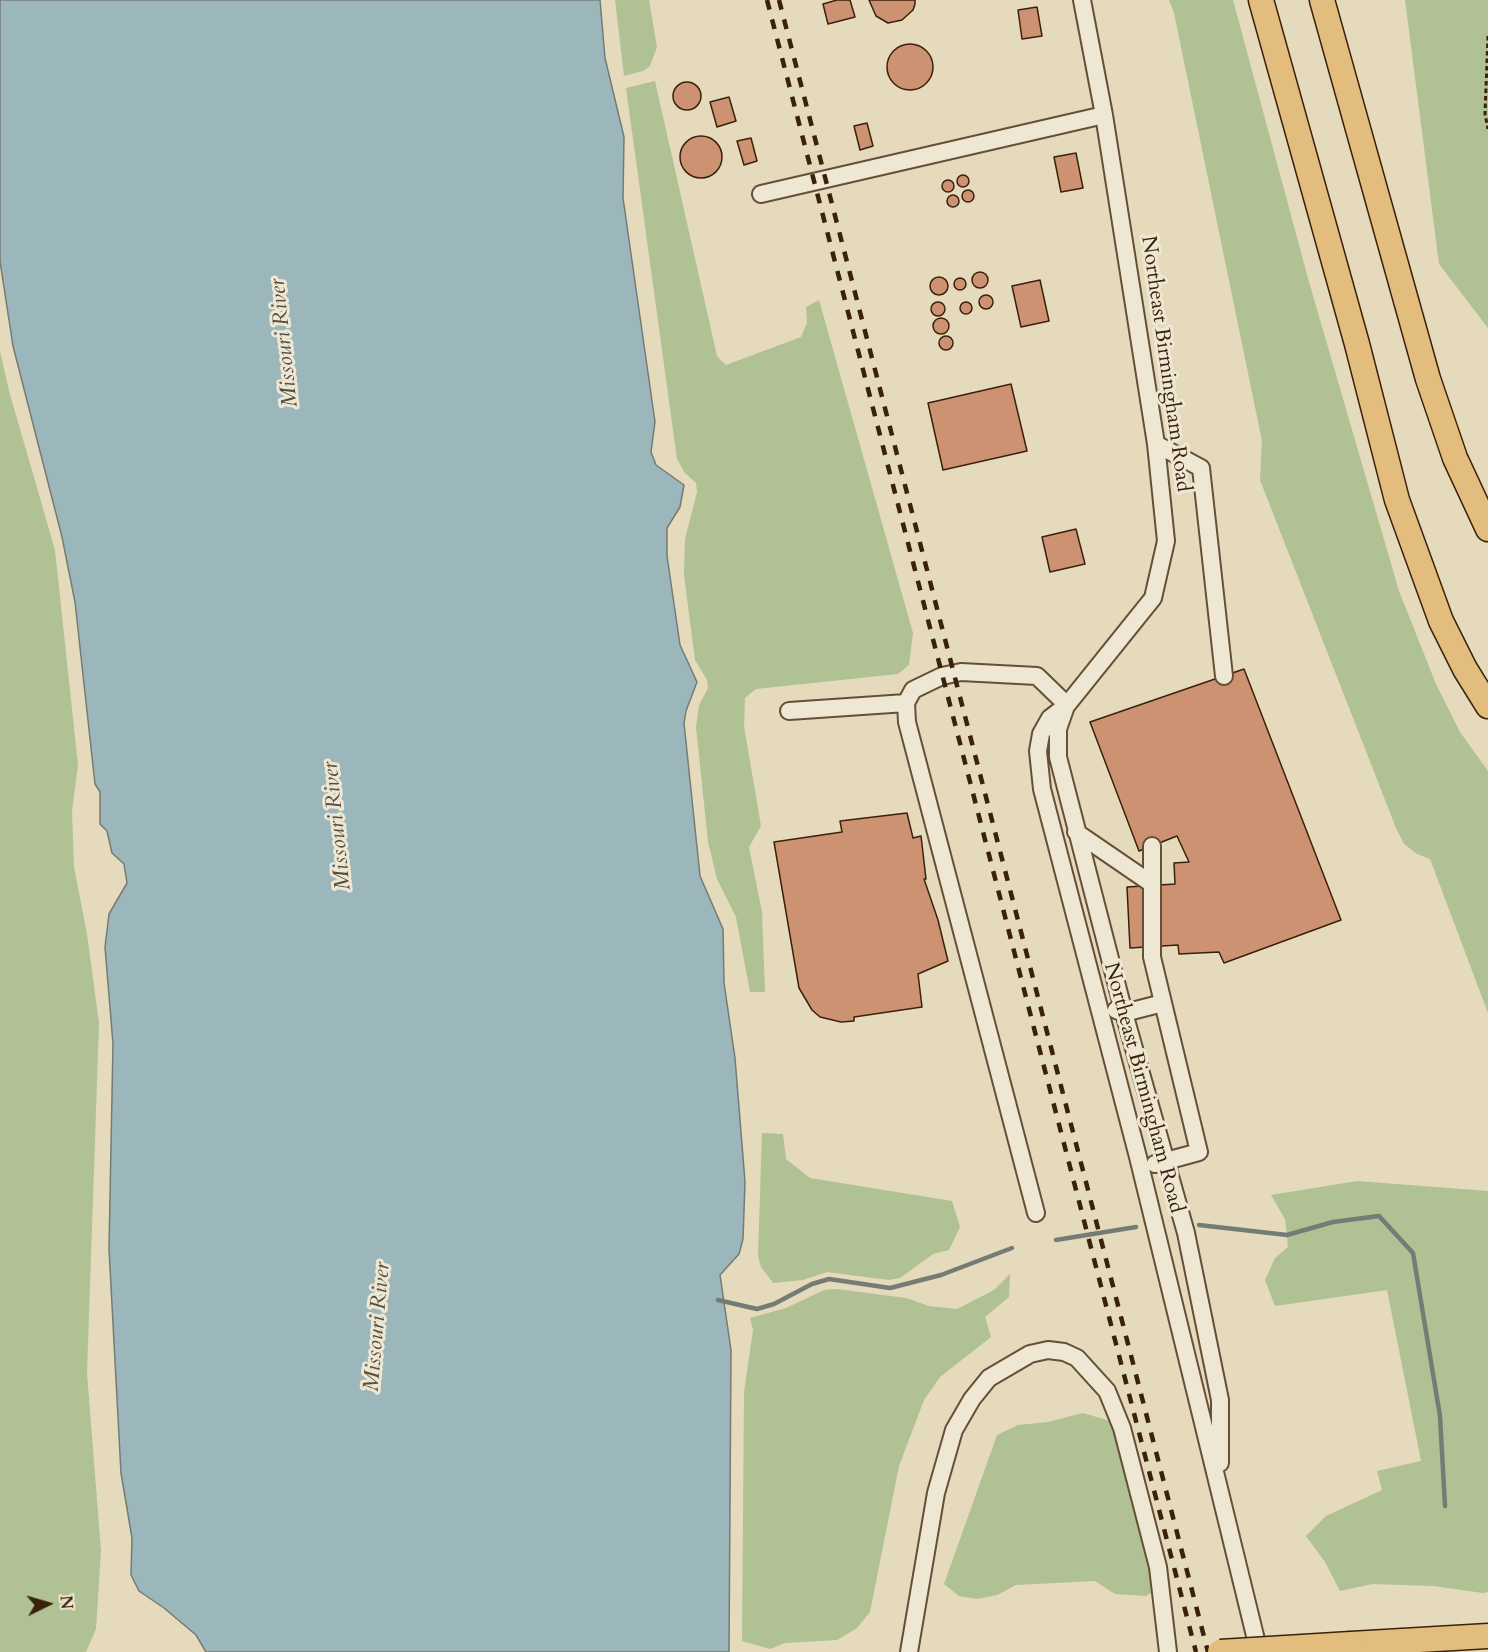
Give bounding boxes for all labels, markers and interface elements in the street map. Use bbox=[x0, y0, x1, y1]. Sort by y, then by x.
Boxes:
street label: Northeast Birmingham Road bbox=[1135, 234, 1195, 494]
water label: Missouri River bbox=[265, 277, 305, 409]
water label: Missouri River bbox=[318, 760, 358, 892]
street label: Northeast Birmingham Road bbox=[1097, 960, 1189, 1216]
water label: Missouri River bbox=[359, 1261, 397, 1393]
north arrow bbox=[18, 1574, 78, 1634]
text: N bbox=[54, 1595, 77, 1610]

